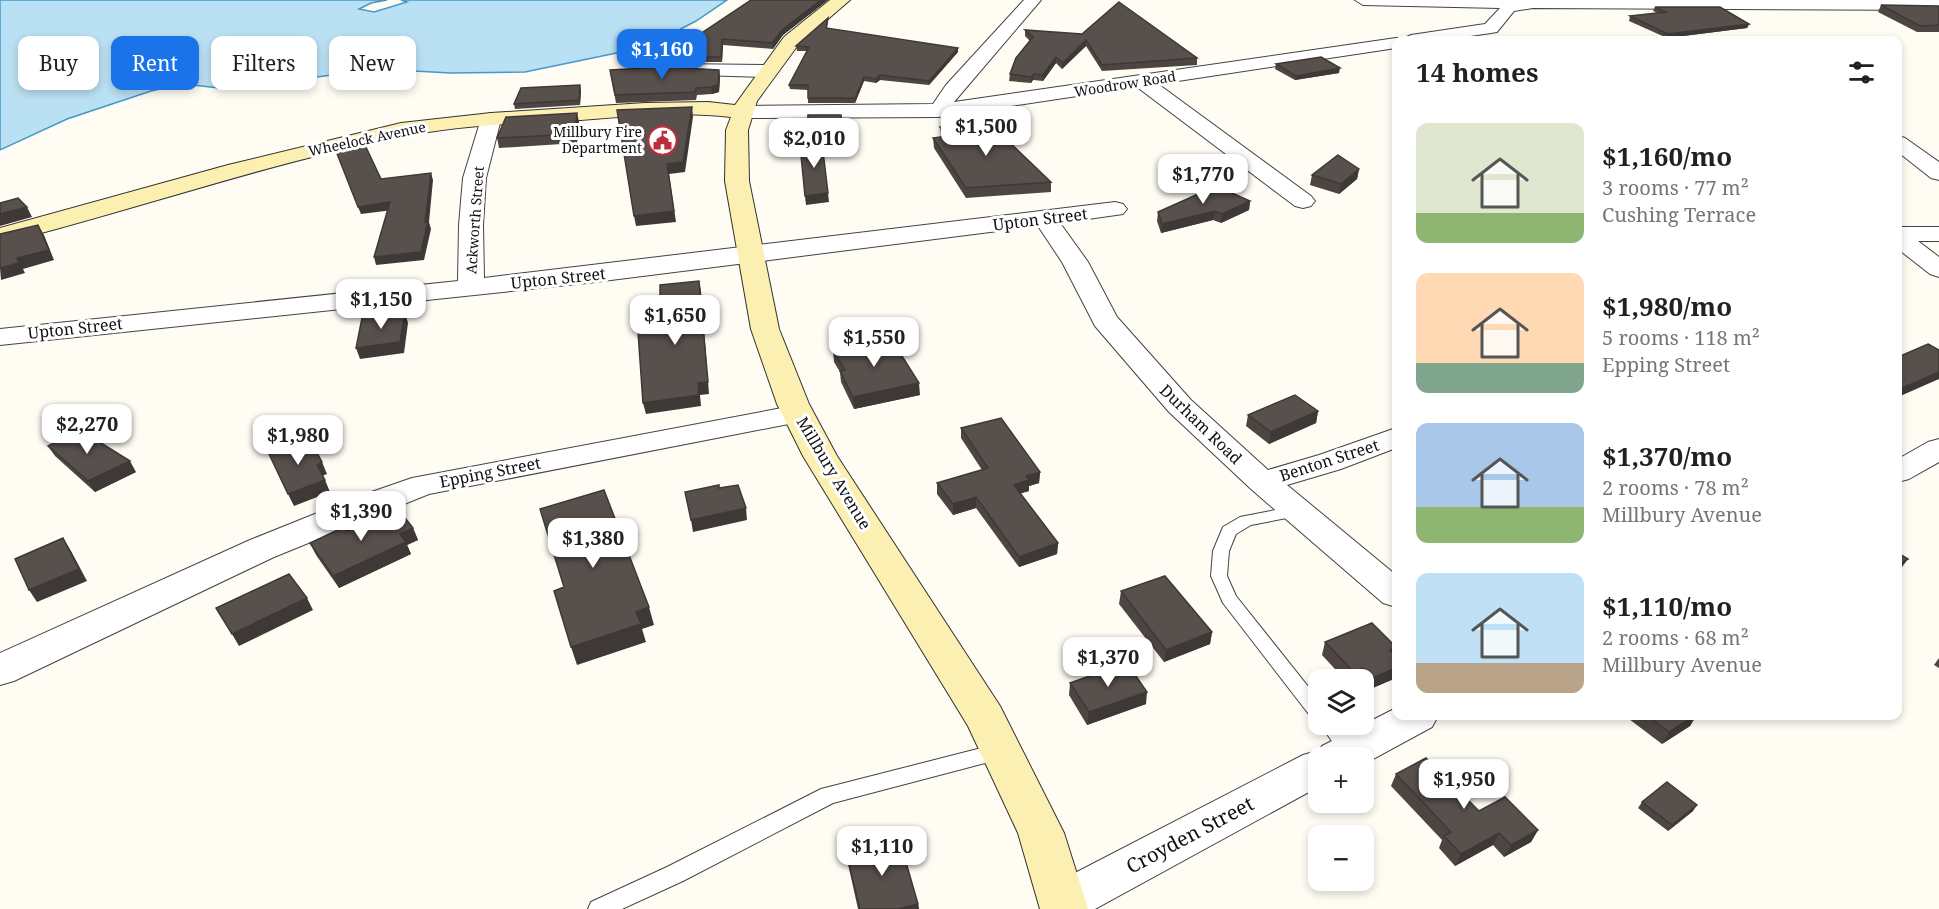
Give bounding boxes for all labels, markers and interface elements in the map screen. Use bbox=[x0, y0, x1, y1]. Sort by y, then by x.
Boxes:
pin: $1,160 bbox=[613, 29, 711, 80]
text: $1,160 bbox=[631, 35, 693, 62]
chip: Buy bbox=[18, 36, 99, 90]
chip: Rent bbox=[111, 36, 199, 90]
chip: Filters bbox=[211, 36, 317, 90]
chip: New bbox=[329, 36, 416, 90]
text: 14 homes bbox=[1416, 54, 1538, 90]
icon: filters bbox=[1845, 56, 1878, 89]
street label: Woodrow Road bbox=[1073, 66, 1178, 101]
pin: $1,500 bbox=[937, 106, 1035, 157]
text: $1,500 bbox=[955, 112, 1017, 139]
street label: Wheelock Avenue bbox=[306, 117, 427, 160]
pin: $2,010 bbox=[765, 118, 863, 169]
place label: Millbury Fire Department bbox=[553, 122, 642, 157]
public building icon: Millbury Fire Department bbox=[647, 124, 679, 156]
text: $2,010 bbox=[783, 124, 845, 151]
text: $1,160/mo bbox=[1602, 138, 1732, 174]
icon: home bbox=[1464, 147, 1536, 219]
pin: $1,770 bbox=[1154, 154, 1252, 205]
text: $1,770 bbox=[1172, 160, 1234, 187]
street label: Ackworth Street bbox=[461, 165, 488, 274]
text: 3 rooms · 77 m² bbox=[1602, 174, 1749, 201]
text: Cushing Terrace bbox=[1602, 201, 1756, 228]
street label: Upton Street bbox=[991, 202, 1089, 236]
street label: Upton Street bbox=[509, 262, 607, 294]
pin: $1,150 bbox=[332, 279, 430, 330]
text: $1,150 bbox=[350, 285, 412, 312]
text: $1,980/mo bbox=[1602, 288, 1732, 324]
pin: $1,650 bbox=[626, 295, 724, 346]
icon: home bbox=[1464, 297, 1536, 369]
text: $1,650 bbox=[644, 301, 706, 328]
street label: Upton Street bbox=[26, 312, 124, 344]
pin: $1,550 bbox=[825, 317, 923, 368]
text: $1,550 bbox=[843, 323, 905, 350]
text: 5 rooms · 118 m² bbox=[1602, 324, 1760, 351]
text: Epping Street bbox=[1602, 351, 1730, 378]
street label: Durham Road bbox=[1155, 379, 1247, 469]
pin: $2,270 bbox=[38, 404, 136, 455]
text: $2,270 bbox=[56, 410, 118, 437]
street label: Millbury Avenue bbox=[792, 412, 876, 534]
pin: $1,980 bbox=[249, 415, 347, 466]
text: $1,980 bbox=[267, 421, 329, 448]
street label: Benton Street bbox=[1276, 433, 1382, 486]
text: $1,370/mo bbox=[1602, 438, 1732, 474]
icon: home bbox=[1464, 447, 1536, 519]
street label: Epping Street bbox=[438, 451, 543, 493]
text: 2 rooms · 78 m² bbox=[1602, 474, 1749, 501]
pin: $1,390 bbox=[312, 491, 410, 542]
text: $1,390 bbox=[330, 497, 392, 524]
text: Millbury Avenue bbox=[1602, 501, 1762, 528]
pin: $1,380 bbox=[544, 518, 642, 569]
text: $1,380 bbox=[562, 524, 624, 551]
text: $1,110/mo bbox=[1602, 588, 1732, 624]
icon: home bbox=[1464, 597, 1536, 669]
text: 2 rooms · 68 m² bbox=[1602, 624, 1749, 651]
pin: $1,370 bbox=[1059, 637, 1157, 688]
text: $1,370 bbox=[1077, 643, 1139, 670]
text: Millbury Avenue bbox=[1602, 651, 1762, 678]
map controls bbox=[1308, 669, 1374, 891]
button: layers bbox=[1308, 669, 1374, 735]
button: + bbox=[1308, 747, 1374, 813]
pin: $1,950 bbox=[1415, 759, 1513, 810]
text: $1,950 bbox=[1433, 765, 1495, 792]
street label: Croyden Street bbox=[1121, 790, 1258, 880]
button: − bbox=[1308, 825, 1374, 891]
pin: $1,110 bbox=[833, 826, 931, 877]
text: $1,110 bbox=[851, 832, 913, 859]

